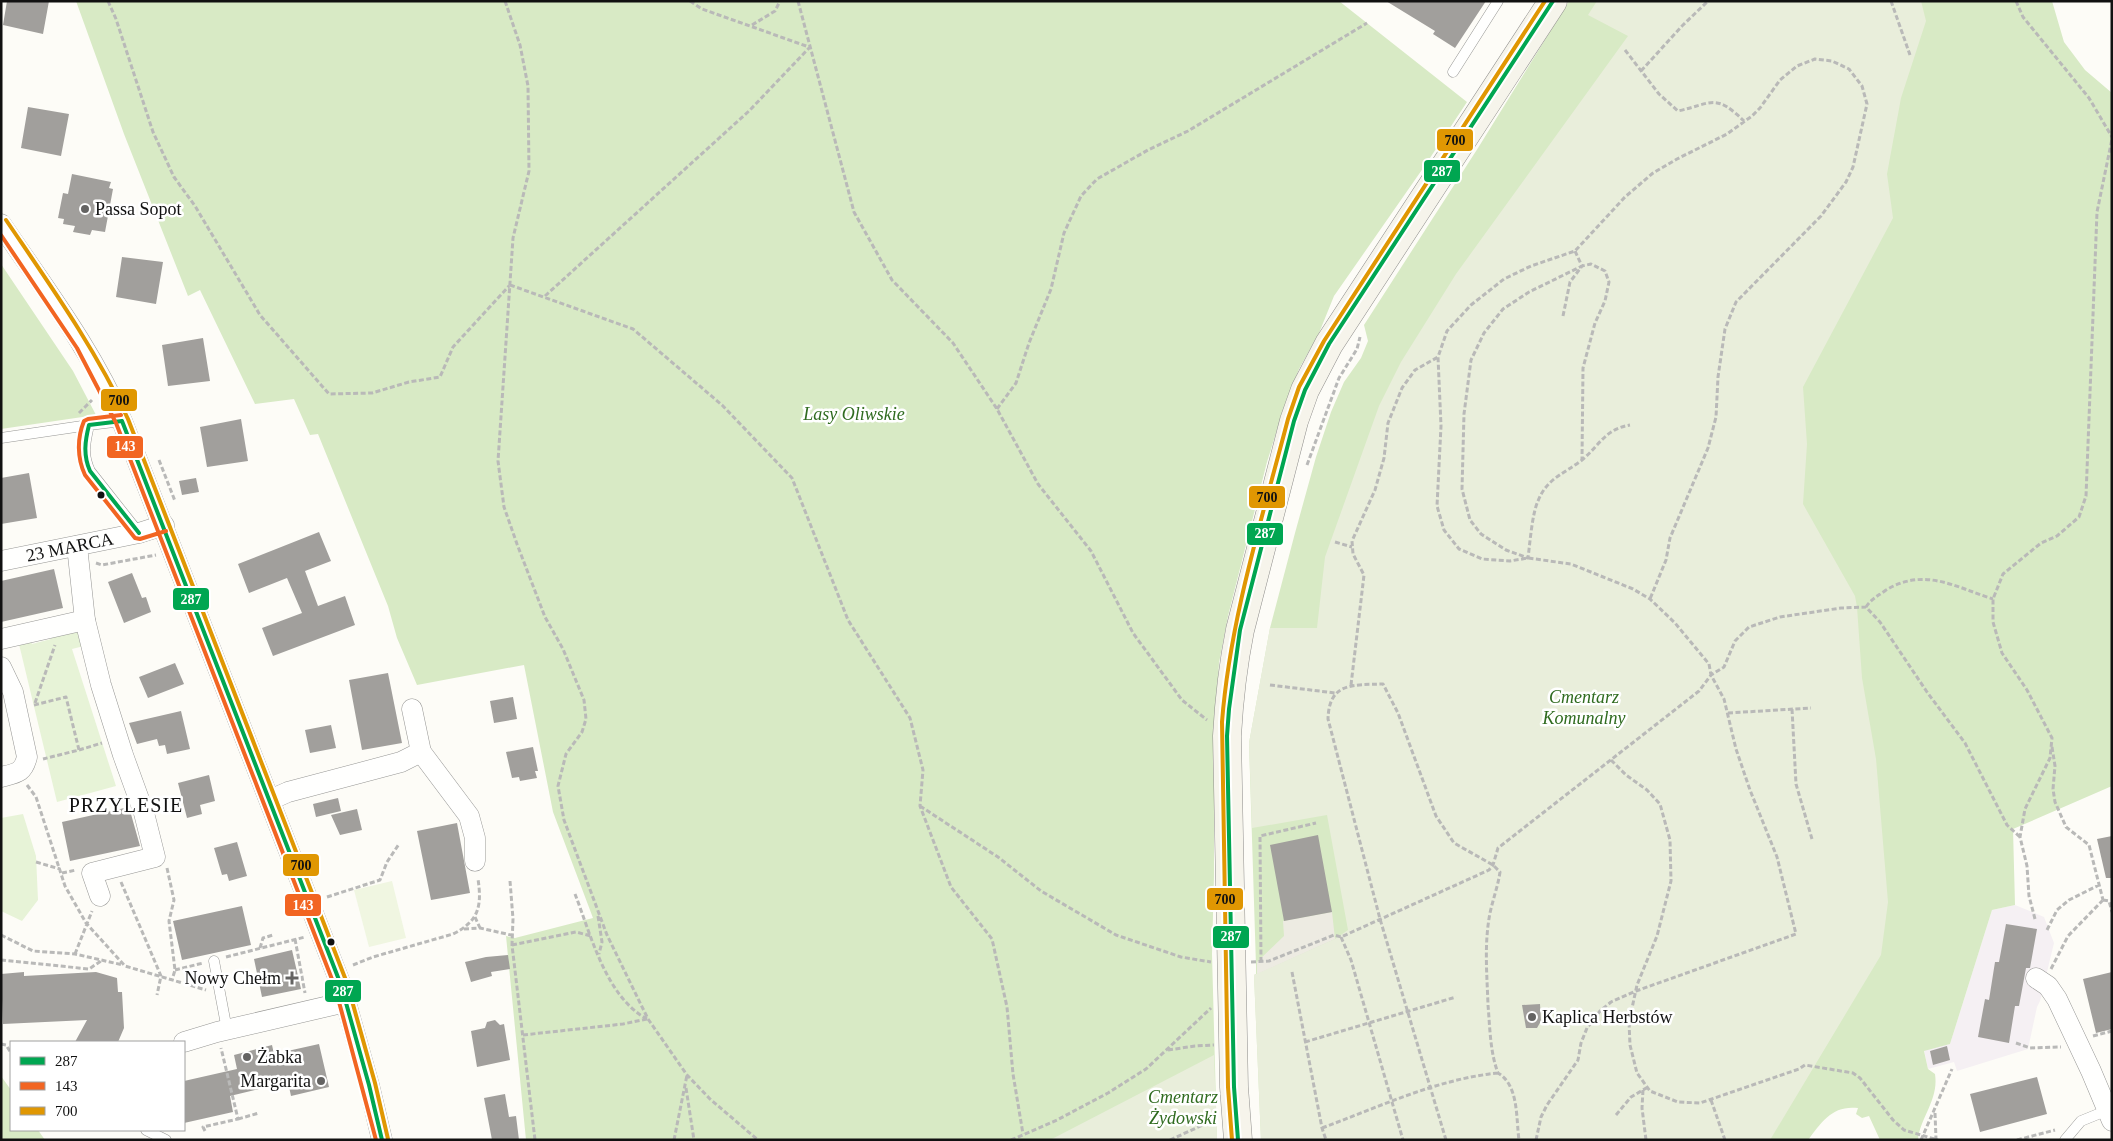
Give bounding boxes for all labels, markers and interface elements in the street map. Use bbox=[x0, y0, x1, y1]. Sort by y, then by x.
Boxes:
line badge: 700 bbox=[1436, 128, 1474, 152]
text: 700 bbox=[1445, 133, 1466, 148]
line badge: 287 bbox=[1423, 159, 1461, 183]
text: 287 bbox=[1432, 164, 1453, 179]
place label: Passa Sopot bbox=[95, 199, 182, 219]
marker: Passa Sopot bbox=[79, 203, 91, 215]
line badge: 700 bbox=[100, 388, 138, 412]
text: 700 bbox=[109, 393, 130, 408]
park label: Lasy Oliwskie bbox=[802, 404, 905, 424]
line badge: 143 bbox=[106, 435, 144, 459]
text: 143 bbox=[115, 439, 136, 454]
line badge: 700 bbox=[1248, 485, 1286, 509]
unlabelled marker bbox=[96, 490, 106, 500]
text: 700 bbox=[1257, 490, 1278, 505]
line badge: 287 bbox=[1246, 522, 1284, 546]
text: 287 bbox=[1255, 526, 1276, 541]
street label: 23 MARCA bbox=[24, 528, 115, 566]
line badge: 287 bbox=[172, 587, 210, 611]
text: 287 bbox=[181, 592, 202, 607]
park label: Cmentarz Komunalny bbox=[1542, 687, 1626, 728]
district label: PRZYLESIE bbox=[69, 794, 183, 816]
line badge: 700 bbox=[282, 853, 320, 877]
text: 700 bbox=[291, 858, 312, 873]
line badge: 700 bbox=[1206, 887, 1244, 911]
text: 700 bbox=[1215, 892, 1236, 907]
line badge: 143 bbox=[284, 893, 322, 917]
text: 143 bbox=[293, 898, 314, 913]
line badge: 287 bbox=[1212, 925, 1250, 949]
text: 287 bbox=[1221, 929, 1242, 944]
unlabelled marker bbox=[326, 937, 336, 947]
place label: Nowy Chełm bbox=[185, 968, 281, 988]
marker: Nowy Chełm bbox=[285, 971, 299, 985]
line badge: 287 bbox=[324, 979, 362, 1003]
text: 287 bbox=[333, 984, 354, 999]
place label: Kaplica Herbstów bbox=[1542, 1007, 1672, 1027]
marker: Kaplica Herbstów bbox=[1526, 1011, 1538, 1023]
legend bbox=[10, 1041, 185, 1131]
place label: Żabka bbox=[257, 1047, 302, 1067]
marker: Żabka bbox=[241, 1051, 253, 1063]
text: 287 bbox=[55, 1053, 78, 1069]
place label: Margarita bbox=[240, 1071, 311, 1091]
marker: Margarita bbox=[315, 1075, 327, 1087]
text: 143 bbox=[55, 1078, 78, 1094]
park label: Cmentarz Żydowski bbox=[1148, 1087, 1218, 1128]
text: 700 bbox=[55, 1103, 78, 1119]

